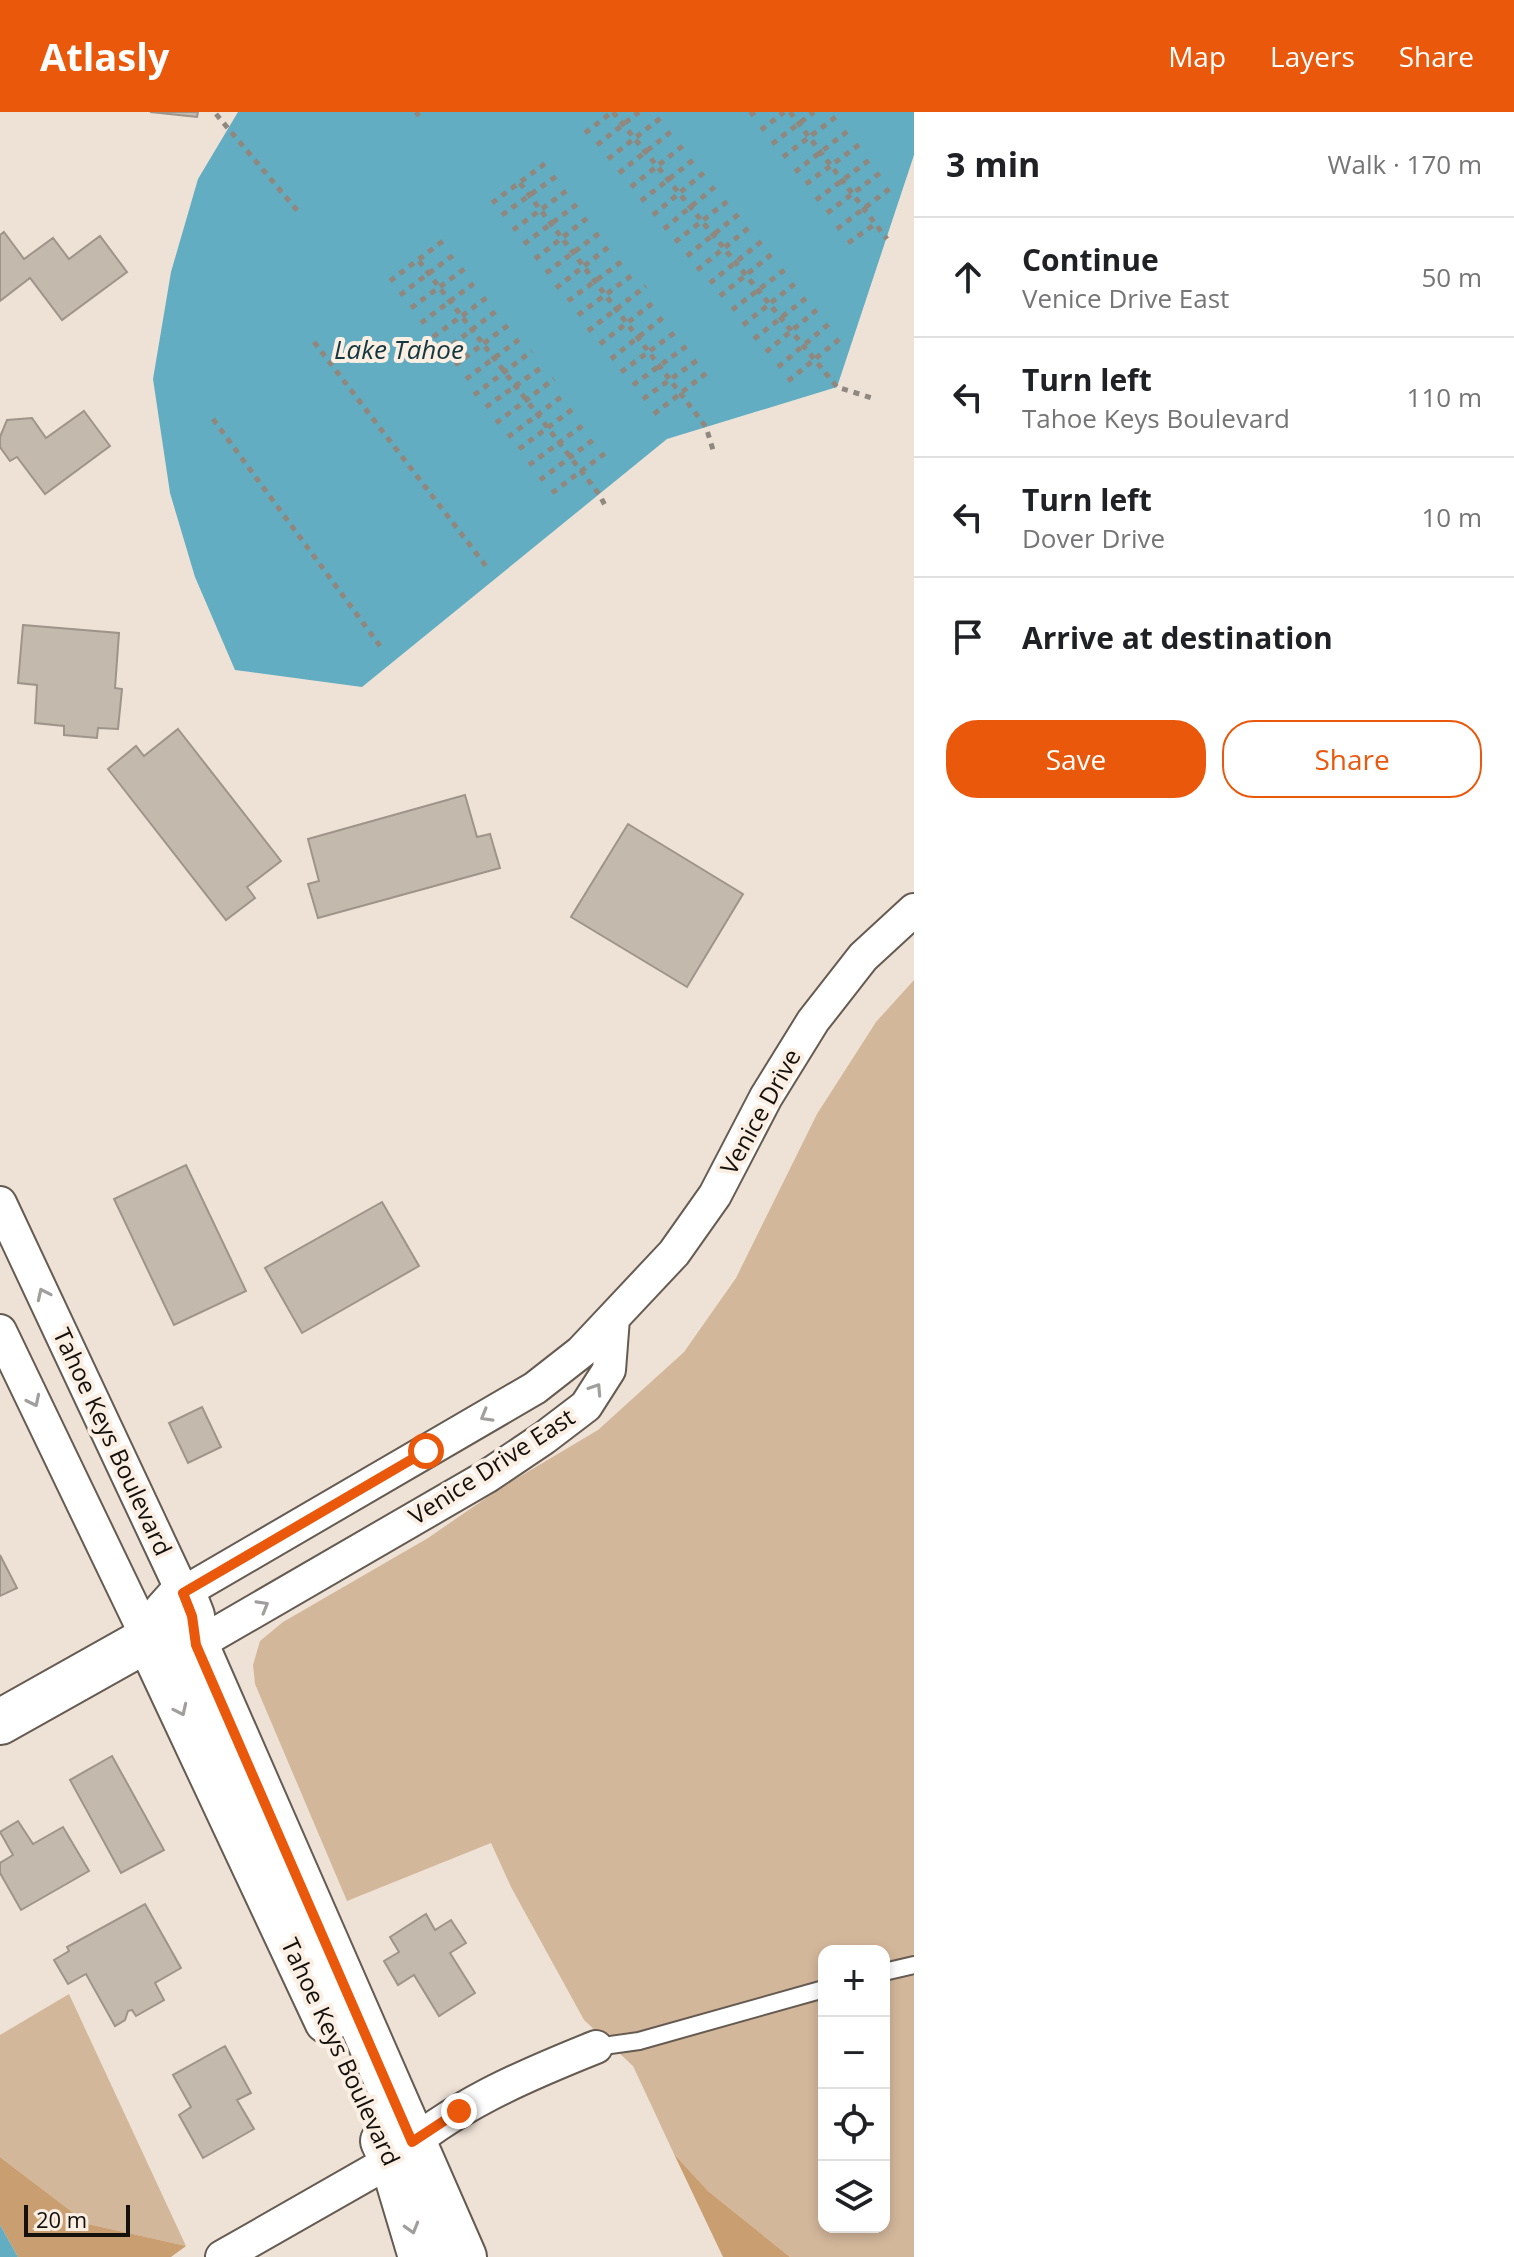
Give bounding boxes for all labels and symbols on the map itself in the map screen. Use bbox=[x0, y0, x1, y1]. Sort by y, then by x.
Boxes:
water label: Lake Tahoe bbox=[334, 331, 464, 367]
street label: Venice Drive bbox=[712, 1043, 808, 1180]
one-way arrow bbox=[37, 1288, 53, 1302]
street label: Tahoe Keys Boulevard bbox=[46, 1322, 181, 1560]
one-way arrow bbox=[587, 1383, 602, 1398]
one-way arrow bbox=[24, 1393, 40, 1408]
street label: Venice Drive East bbox=[402, 1400, 580, 1532]
one-way arrow bbox=[480, 1406, 495, 1422]
route start bbox=[408, 1433, 444, 1469]
one-way arrow bbox=[254, 1600, 269, 1616]
one-way arrow bbox=[171, 1702, 187, 1716]
street label: Tahoe Keys Boulevard bbox=[274, 1932, 409, 2170]
route end bbox=[441, 2093, 477, 2129]
scale bar bbox=[24, 2201, 130, 2237]
one-way arrow bbox=[403, 2221, 419, 2234]

